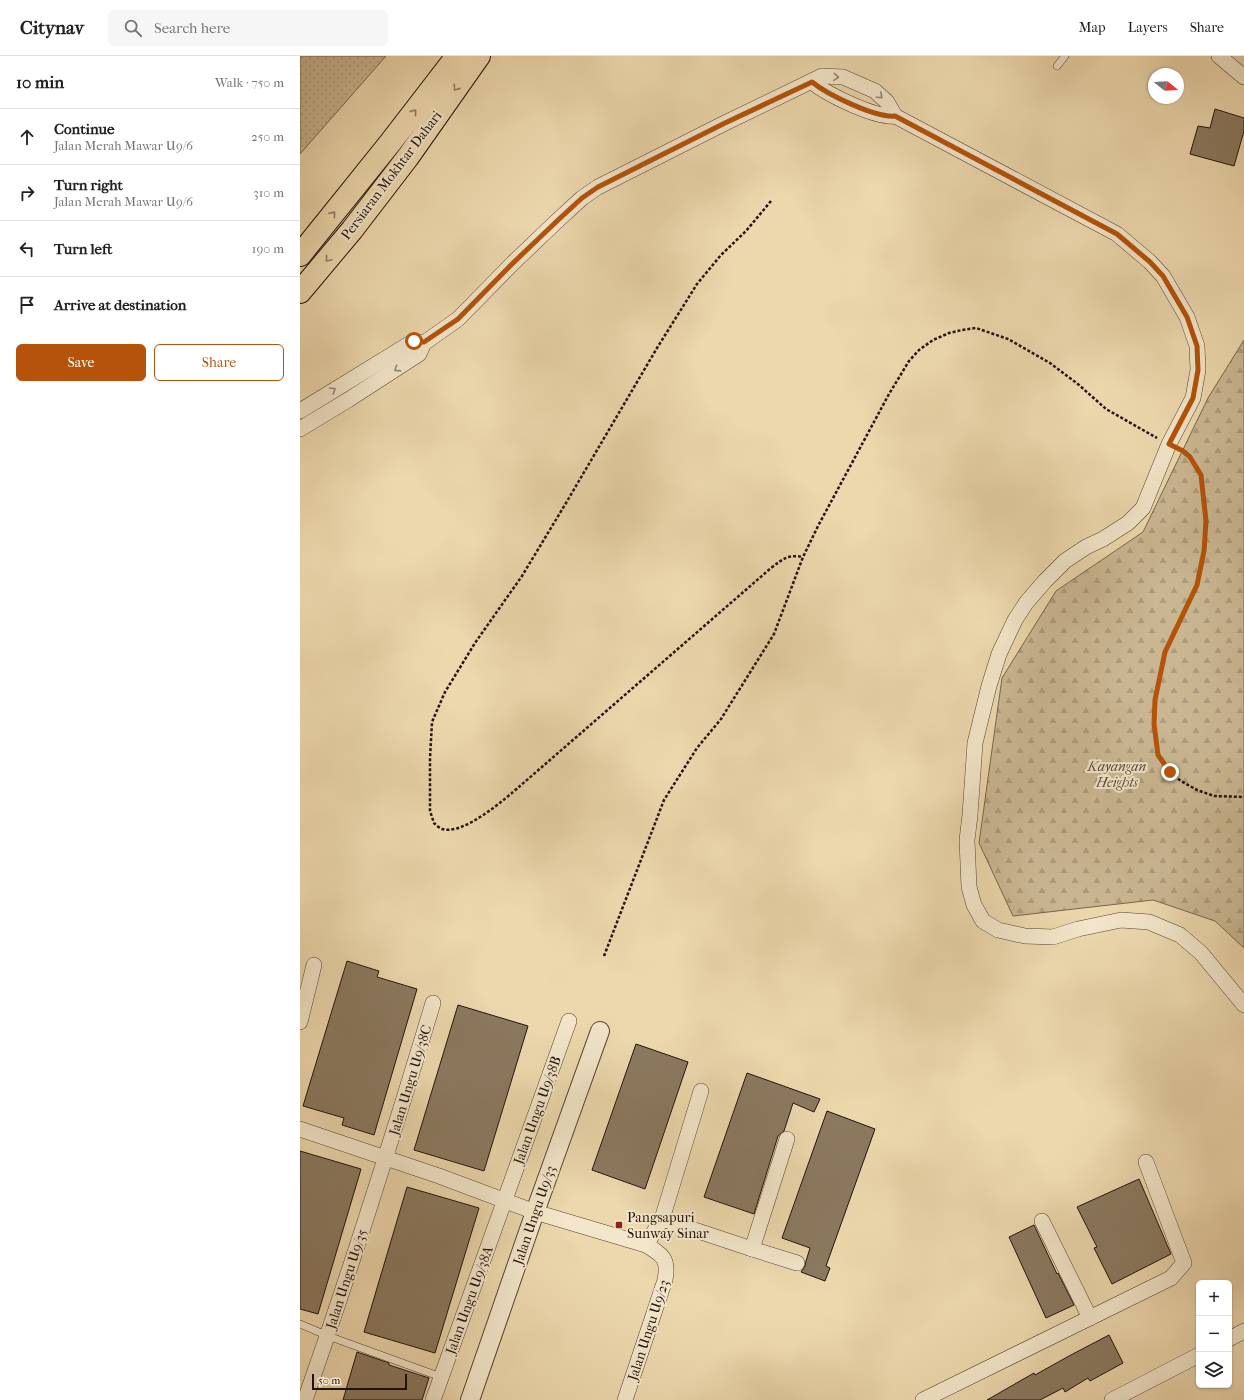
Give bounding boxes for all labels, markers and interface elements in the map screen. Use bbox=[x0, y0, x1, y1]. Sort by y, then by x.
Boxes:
search box bbox=[108, 10, 388, 46]
text: Citynav bbox=[20, 17, 84, 39]
icon: search bbox=[122, 17, 144, 39]
text: Search here bbox=[154, 19, 230, 37]
text: Map bbox=[1079, 19, 1106, 36]
text: Layers bbox=[1128, 19, 1168, 36]
text: Share bbox=[1190, 19, 1224, 36]
north arrow bbox=[1148, 68, 1184, 104]
text: 10 min bbox=[16, 72, 64, 92]
one-way arrow bbox=[833, 72, 839, 81]
text: Walk · 750 m bbox=[215, 75, 284, 90]
one-way arrow bbox=[454, 83, 461, 90]
one-way arrow bbox=[875, 92, 883, 99]
street label: Persiaran Mokhtar Dahari bbox=[337, 108, 445, 243]
one-way arrow bbox=[409, 109, 417, 116]
text: Continue bbox=[54, 120, 114, 138]
icon: ahead bbox=[16, 126, 38, 148]
text: 250 m bbox=[251, 129, 284, 144]
text: Jalan Merah Mawar U9/6 bbox=[54, 138, 193, 153]
text: Turn right bbox=[54, 176, 123, 194]
icon: right bbox=[16, 182, 38, 204]
text: 310 m bbox=[253, 185, 284, 200]
text: Jalan Merah Mawar U9/6 bbox=[54, 194, 193, 209]
one-way arrow bbox=[329, 211, 336, 219]
icon: left bbox=[16, 238, 38, 260]
text: Turn left bbox=[54, 240, 112, 258]
text: 190 m bbox=[252, 241, 284, 256]
one-way arrow bbox=[325, 254, 332, 261]
icon: arrive bbox=[16, 294, 38, 316]
text: Arrive at destination bbox=[54, 296, 186, 314]
route start bbox=[405, 332, 423, 350]
button: Save bbox=[16, 344, 146, 381]
button: Share bbox=[154, 344, 284, 381]
one-way arrow bbox=[394, 364, 401, 371]
one-way arrow bbox=[329, 388, 336, 395]
park label: Kayangan Heights bbox=[1087, 758, 1147, 791]
route end bbox=[1161, 763, 1179, 781]
street label: Jalan Ungu U9/38C bbox=[385, 1023, 435, 1138]
street label: Jalan Ungu U9/38B bbox=[510, 1054, 565, 1168]
street label: Jalan Ungu U9/33 bbox=[509, 1163, 559, 1268]
place label: Pangsapuri Sunway Sinar bbox=[627, 1209, 709, 1242]
marker: Pangsapuri Sunway Sinar bbox=[614, 1220, 624, 1230]
street label: Jalan Ungu U9/35 bbox=[322, 1227, 371, 1332]
street label: Jalan Ungu U9/38A bbox=[442, 1243, 497, 1358]
street label: Jalan Ungu U9/23 bbox=[624, 1278, 673, 1384]
map controls bbox=[1196, 1280, 1232, 1388]
button: + bbox=[1196, 1280, 1232, 1316]
button: − bbox=[1196, 1316, 1232, 1352]
button: layers bbox=[1196, 1352, 1232, 1388]
scale bar bbox=[312, 1372, 407, 1391]
text: 50 m bbox=[318, 1374, 340, 1387]

